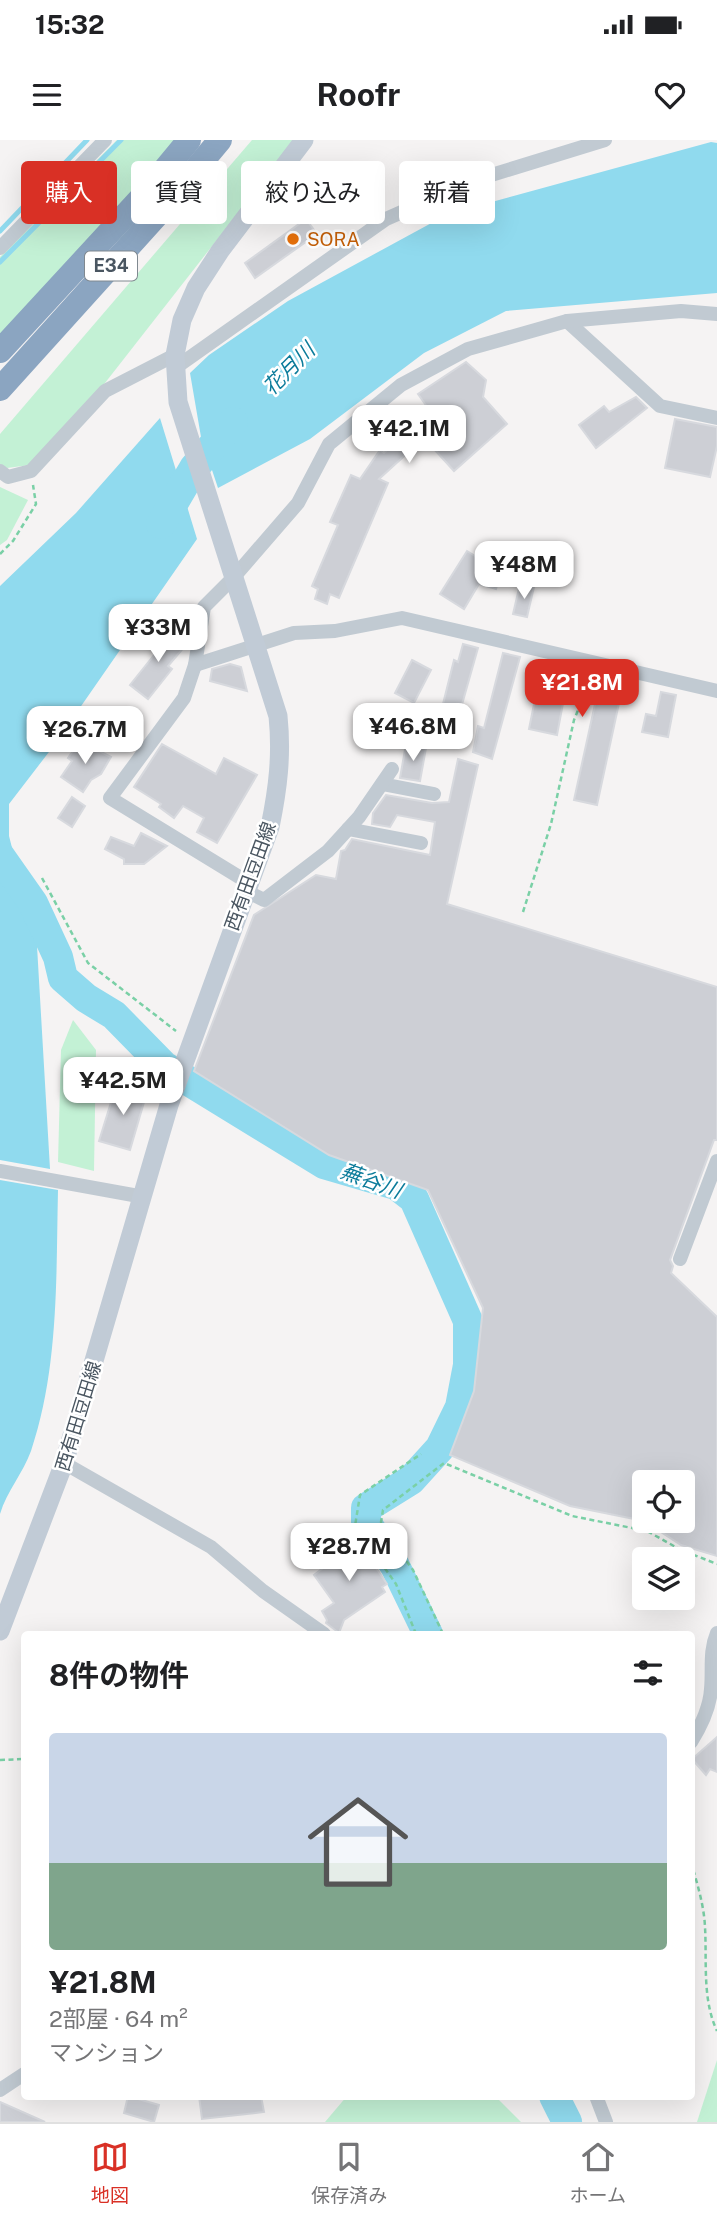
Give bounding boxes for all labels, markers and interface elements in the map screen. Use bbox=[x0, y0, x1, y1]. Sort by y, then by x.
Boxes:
text: 15:32 bbox=[35, 9, 105, 40]
icon: menu bbox=[28, 76, 66, 114]
text: Roofr bbox=[317, 76, 400, 113]
icon: heart bbox=[651, 76, 689, 114]
chip: 購入 bbox=[21, 161, 117, 224]
chip: 賃貸 bbox=[131, 161, 227, 224]
chip: 絞り込み bbox=[241, 161, 385, 224]
chip: 新着 bbox=[399, 161, 495, 224]
place label: SORA bbox=[307, 228, 360, 250]
marker: SORA bbox=[285, 231, 301, 247]
road number: E34 bbox=[85, 252, 137, 280]
water label: 花月川 bbox=[258, 336, 321, 400]
pin: ¥42.1M bbox=[352, 406, 466, 465]
text: ¥42.1M bbox=[368, 414, 450, 441]
pin: ¥48M bbox=[483, 542, 565, 601]
text: ¥48M bbox=[491, 550, 557, 577]
pin: ¥33M bbox=[117, 604, 199, 664]
text: ¥33M bbox=[125, 613, 191, 640]
pin: ¥21.8M bbox=[525, 660, 639, 719]
text: ¥21.8M bbox=[541, 668, 623, 695]
pin: ¥46.8M bbox=[356, 704, 470, 763]
pin: ¥26.7M bbox=[28, 706, 142, 766]
text: ¥46.8M bbox=[369, 712, 457, 739]
text: ¥26.7M bbox=[43, 715, 127, 742]
street label: 西有田豆田線 bbox=[220, 819, 280, 933]
pin: ¥42.5M bbox=[66, 1058, 180, 1117]
text: ¥42.5M bbox=[79, 1066, 167, 1093]
water label: 蕪谷川 bbox=[337, 1158, 407, 1204]
street label: 西有田豆田線 bbox=[51, 1358, 105, 1474]
map controls bbox=[632, 1470, 695, 1610]
button: locate bbox=[632, 1470, 695, 1533]
pin: ¥28.7M bbox=[292, 1524, 406, 1583]
text: ¥28.7M bbox=[306, 1532, 392, 1559]
button: layers bbox=[632, 1547, 695, 1610]
icon: filters bbox=[629, 1654, 667, 1692]
text: 8件の物件 bbox=[49, 1657, 189, 1693]
icon: home bbox=[295, 1779, 421, 1905]
text: ¥21.8M bbox=[49, 1964, 156, 2000]
text: 2部屋 · 64 m² bbox=[49, 2005, 188, 2032]
text: マンション bbox=[49, 2039, 164, 2066]
tab: 地図 bbox=[91, 2138, 129, 2207]
tab: 保存済み bbox=[311, 2138, 387, 2207]
tab: ホーム bbox=[569, 2138, 626, 2207]

